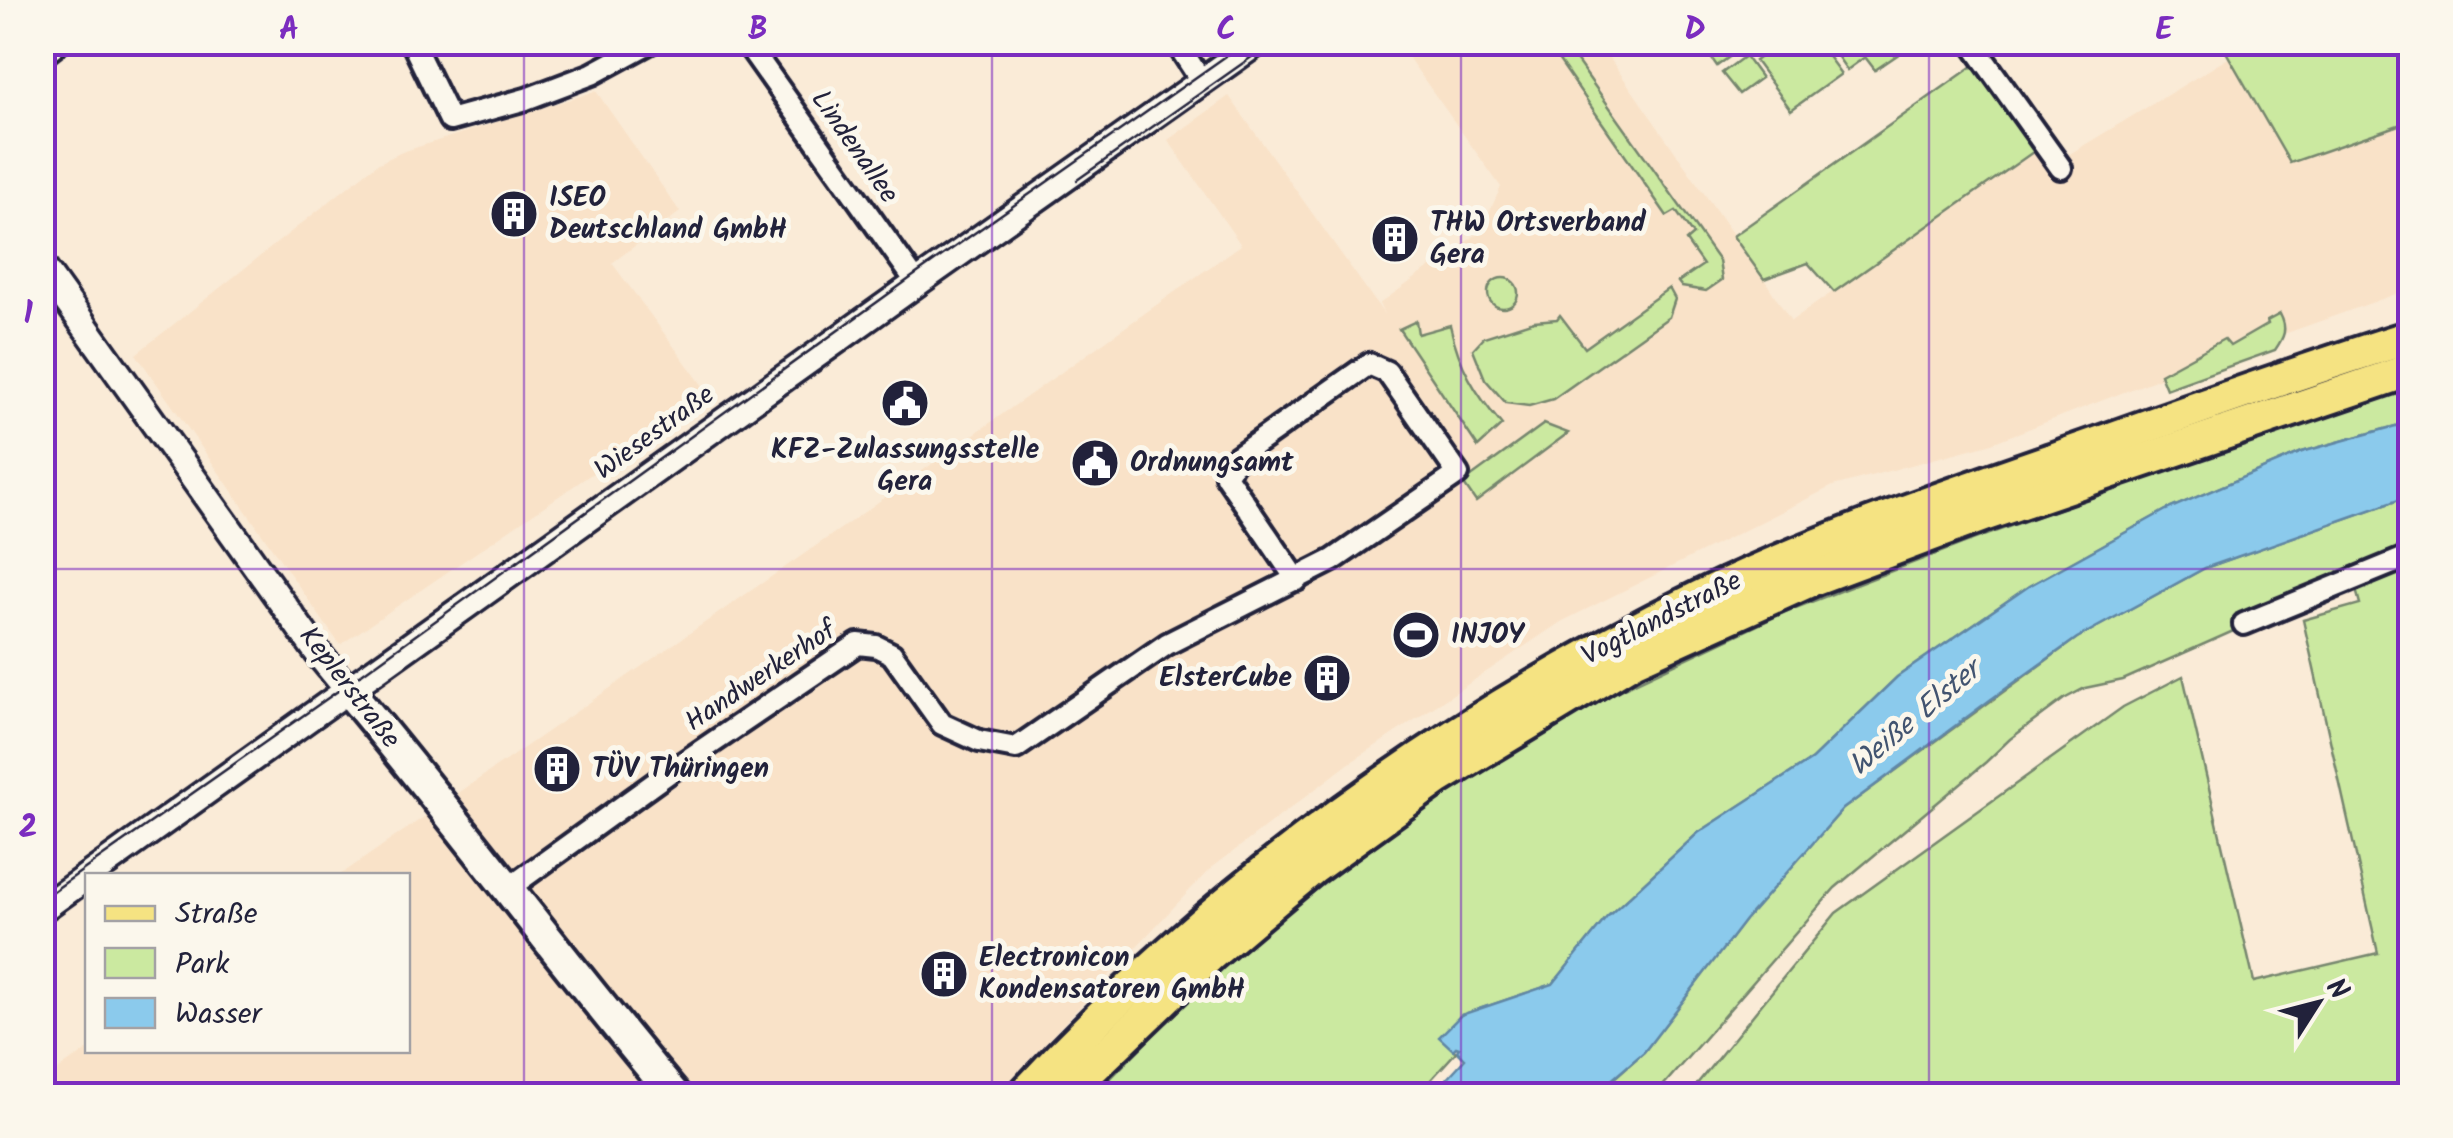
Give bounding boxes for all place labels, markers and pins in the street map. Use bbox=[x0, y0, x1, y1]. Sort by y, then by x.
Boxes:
place label: ISEO Deutschland GmbH bbox=[549, 176, 787, 253]
building icon: ISEO Deutschland GmbH bbox=[488, 188, 540, 240]
place label: THW Ortsverband Gera bbox=[1430, 201, 1647, 278]
building icon: THW Ortsverband Gera bbox=[1369, 213, 1421, 265]
public building icon: KFZ-Zulassungsstelle Gera bbox=[879, 377, 931, 429]
place label: KFZ-Zulassungsstelle Gera bbox=[771, 428, 1039, 505]
public building icon: Ordnungsamt bbox=[1069, 437, 1121, 489]
place label: Ordnungsamt bbox=[1130, 441, 1294, 486]
sports icon: INJOY bbox=[1390, 609, 1442, 661]
place label: INJOY bbox=[1451, 613, 1525, 658]
building icon: ElsterCube bbox=[1301, 652, 1353, 704]
place label: ElsterCube bbox=[1159, 656, 1292, 701]
building icon: TÜV Thüringen bbox=[531, 743, 583, 795]
place label: TÜV Thüringen bbox=[592, 747, 769, 792]
place label: Electronicon Kondensatoren GmbH bbox=[979, 936, 1245, 1013]
building icon: Electronicon Kondensatoren GmbH bbox=[918, 948, 970, 1000]

